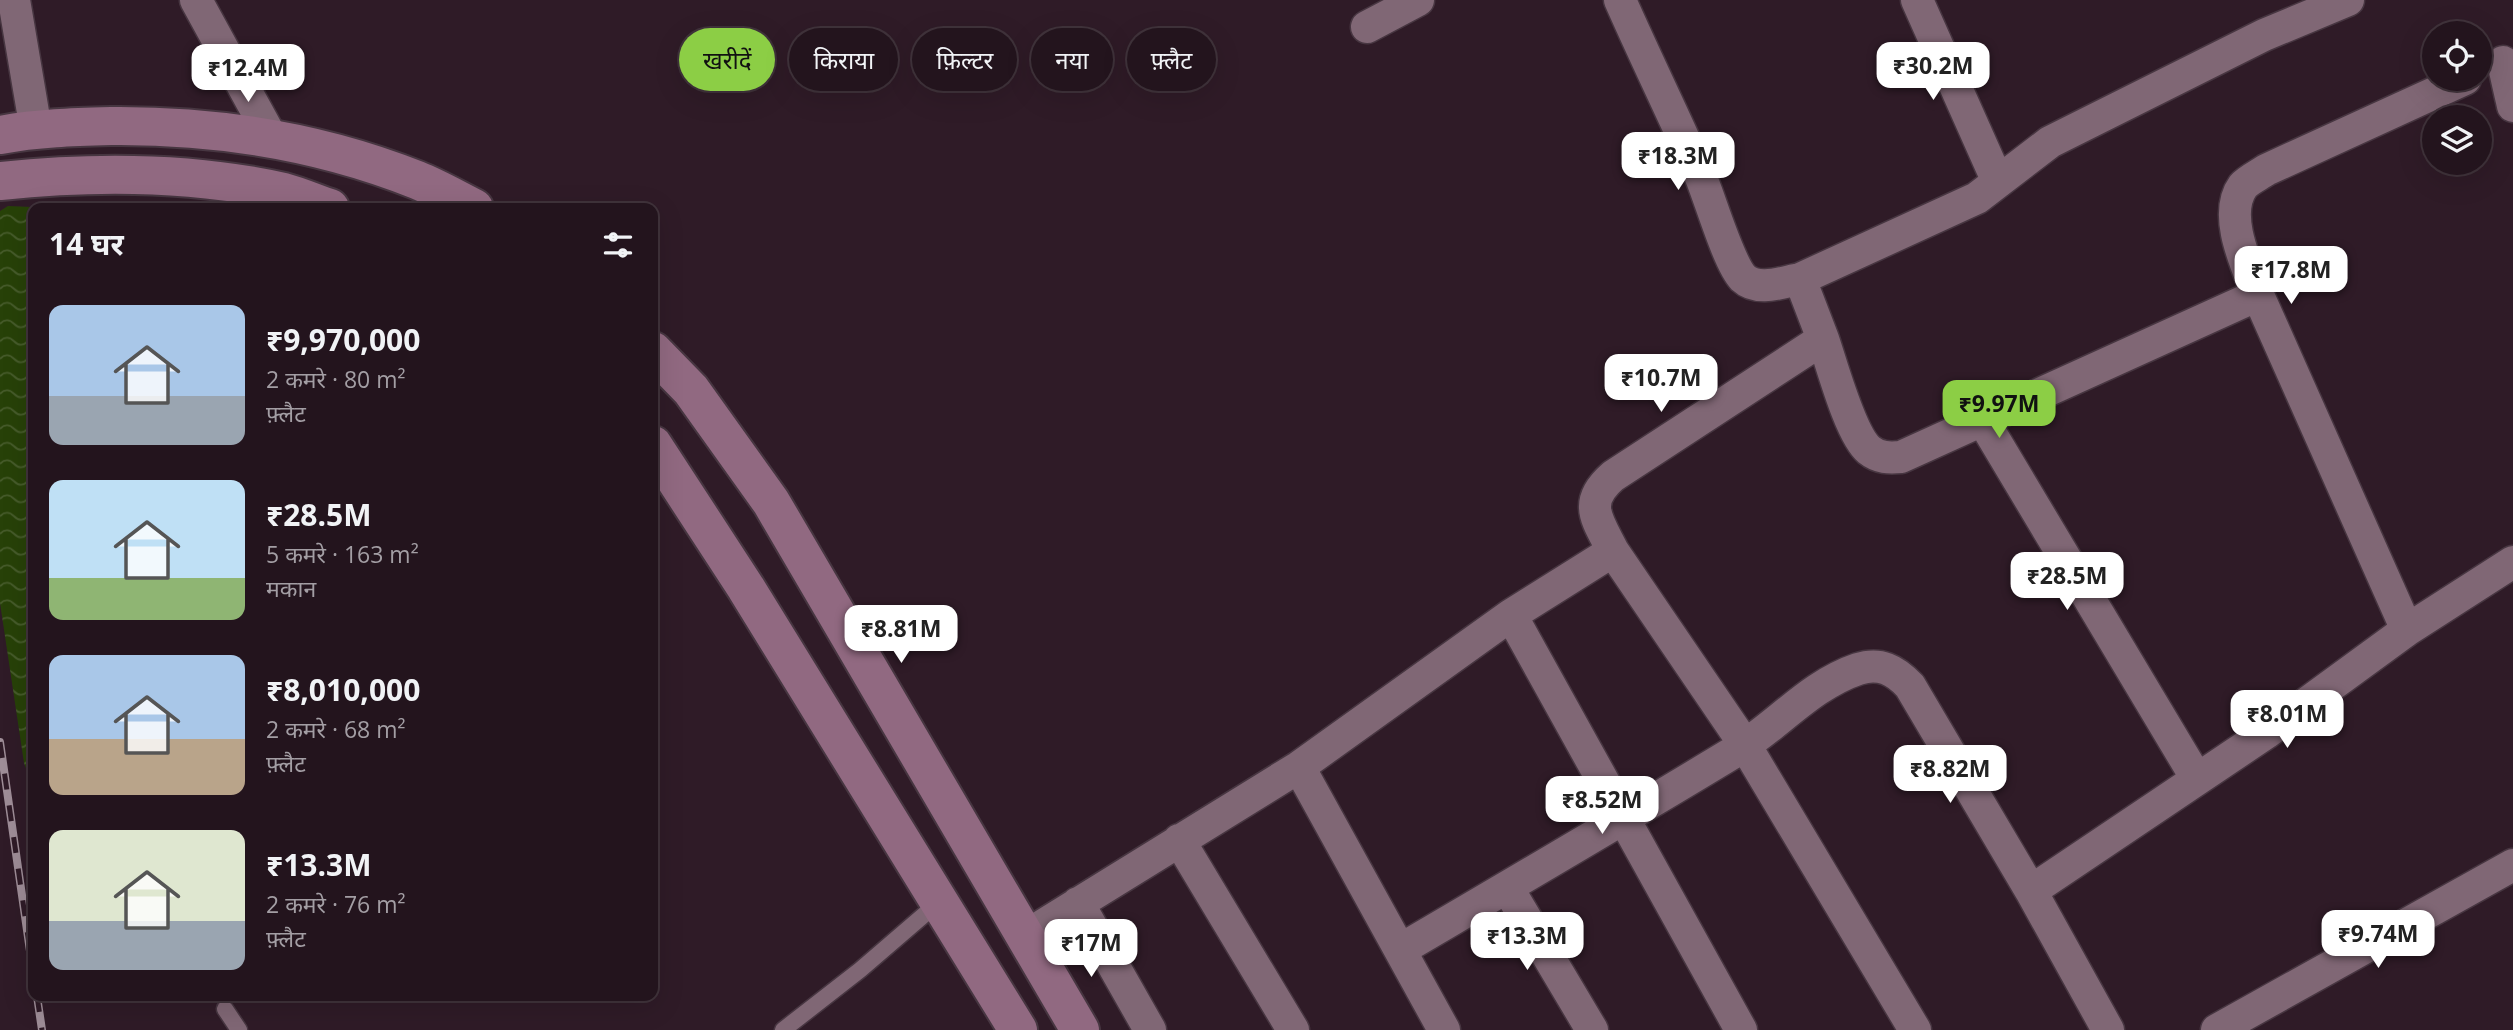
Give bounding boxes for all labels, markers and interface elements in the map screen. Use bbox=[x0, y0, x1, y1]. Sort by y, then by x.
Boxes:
map controls bbox=[2422, 21, 2492, 175]
button: locate bbox=[2422, 21, 2492, 91]
chip: खरीदें bbox=[679, 28, 775, 91]
chip: किराया bbox=[789, 28, 898, 91]
chip: फ़िल्टर bbox=[912, 28, 1017, 91]
chip: नया bbox=[1031, 28, 1113, 91]
chip: फ़्लैट bbox=[1127, 28, 1216, 91]
pin: ₹30.2M bbox=[1876, 42, 1990, 102]
pin: ₹12.4M bbox=[191, 44, 305, 104]
text: ₹30.2M bbox=[1893, 49, 1973, 81]
text: ₹12.4M bbox=[208, 51, 288, 83]
button: layers bbox=[2422, 105, 2492, 175]
pin: ₹18.3M bbox=[1621, 132, 1735, 192]
text: ₹18.3M bbox=[1638, 139, 1718, 171]
text: 14 घर bbox=[49, 223, 124, 264]
icon: filters bbox=[599, 226, 637, 264]
pin: ₹17.8M bbox=[2234, 246, 2348, 306]
text: ₹17.8M bbox=[2251, 253, 2331, 285]
text: ₹9,970,000 bbox=[266, 319, 420, 360]
icon: home bbox=[105, 333, 189, 417]
pin: ₹10.7M bbox=[1604, 354, 1718, 414]
text: ₹10.7M bbox=[1621, 361, 1701, 393]
text: 2 कमरे · 80 m² bbox=[266, 363, 406, 395]
pin: ₹9.97M bbox=[1942, 380, 2056, 440]
text: ₹9.97M bbox=[1959, 387, 2039, 419]
text: फ़्लैट bbox=[266, 397, 306, 429]
text: ₹28.5M bbox=[266, 494, 371, 535]
icon: home bbox=[105, 508, 189, 592]
text: 5 कमरे · 163 m² bbox=[266, 538, 419, 570]
pin: ₹28.5M bbox=[2010, 552, 2124, 612]
text: ₹28.5M bbox=[2027, 559, 2107, 591]
text: मकान bbox=[266, 572, 316, 604]
pin: ₹8.81M bbox=[844, 606, 958, 665]
text: ₹8.81M bbox=[861, 612, 941, 644]
text: ₹8,010,000 bbox=[266, 669, 420, 710]
icon: home bbox=[105, 683, 189, 767]
pin: ₹8.01M bbox=[2230, 690, 2344, 750]
text: ₹8.01M bbox=[2247, 697, 2327, 729]
text: 2 कमरे · 68 m² bbox=[266, 713, 406, 745]
pin: ₹8.82M bbox=[1893, 746, 2007, 805]
text: फ़्लैट bbox=[266, 747, 306, 779]
text: ₹8.82M bbox=[1910, 752, 1990, 784]
pin: ₹8.52M bbox=[1545, 776, 1659, 836]
text: ₹8.52M bbox=[1562, 783, 1642, 815]
text: ₹13.3M bbox=[266, 844, 371, 885]
icon: home bbox=[105, 858, 189, 942]
text: 2 कमरे · 76 m² bbox=[266, 888, 406, 920]
pin: ₹9.74M bbox=[2321, 911, 2435, 970]
pin: ₹13.3M bbox=[1470, 912, 1584, 972]
text: ₹9.74M bbox=[2338, 917, 2418, 949]
text: ₹13.3M bbox=[1487, 919, 1567, 951]
pin: ₹17M bbox=[1050, 920, 1132, 979]
text: फ़्लैट bbox=[266, 922, 306, 954]
text: ₹17M bbox=[1060, 926, 1122, 958]

